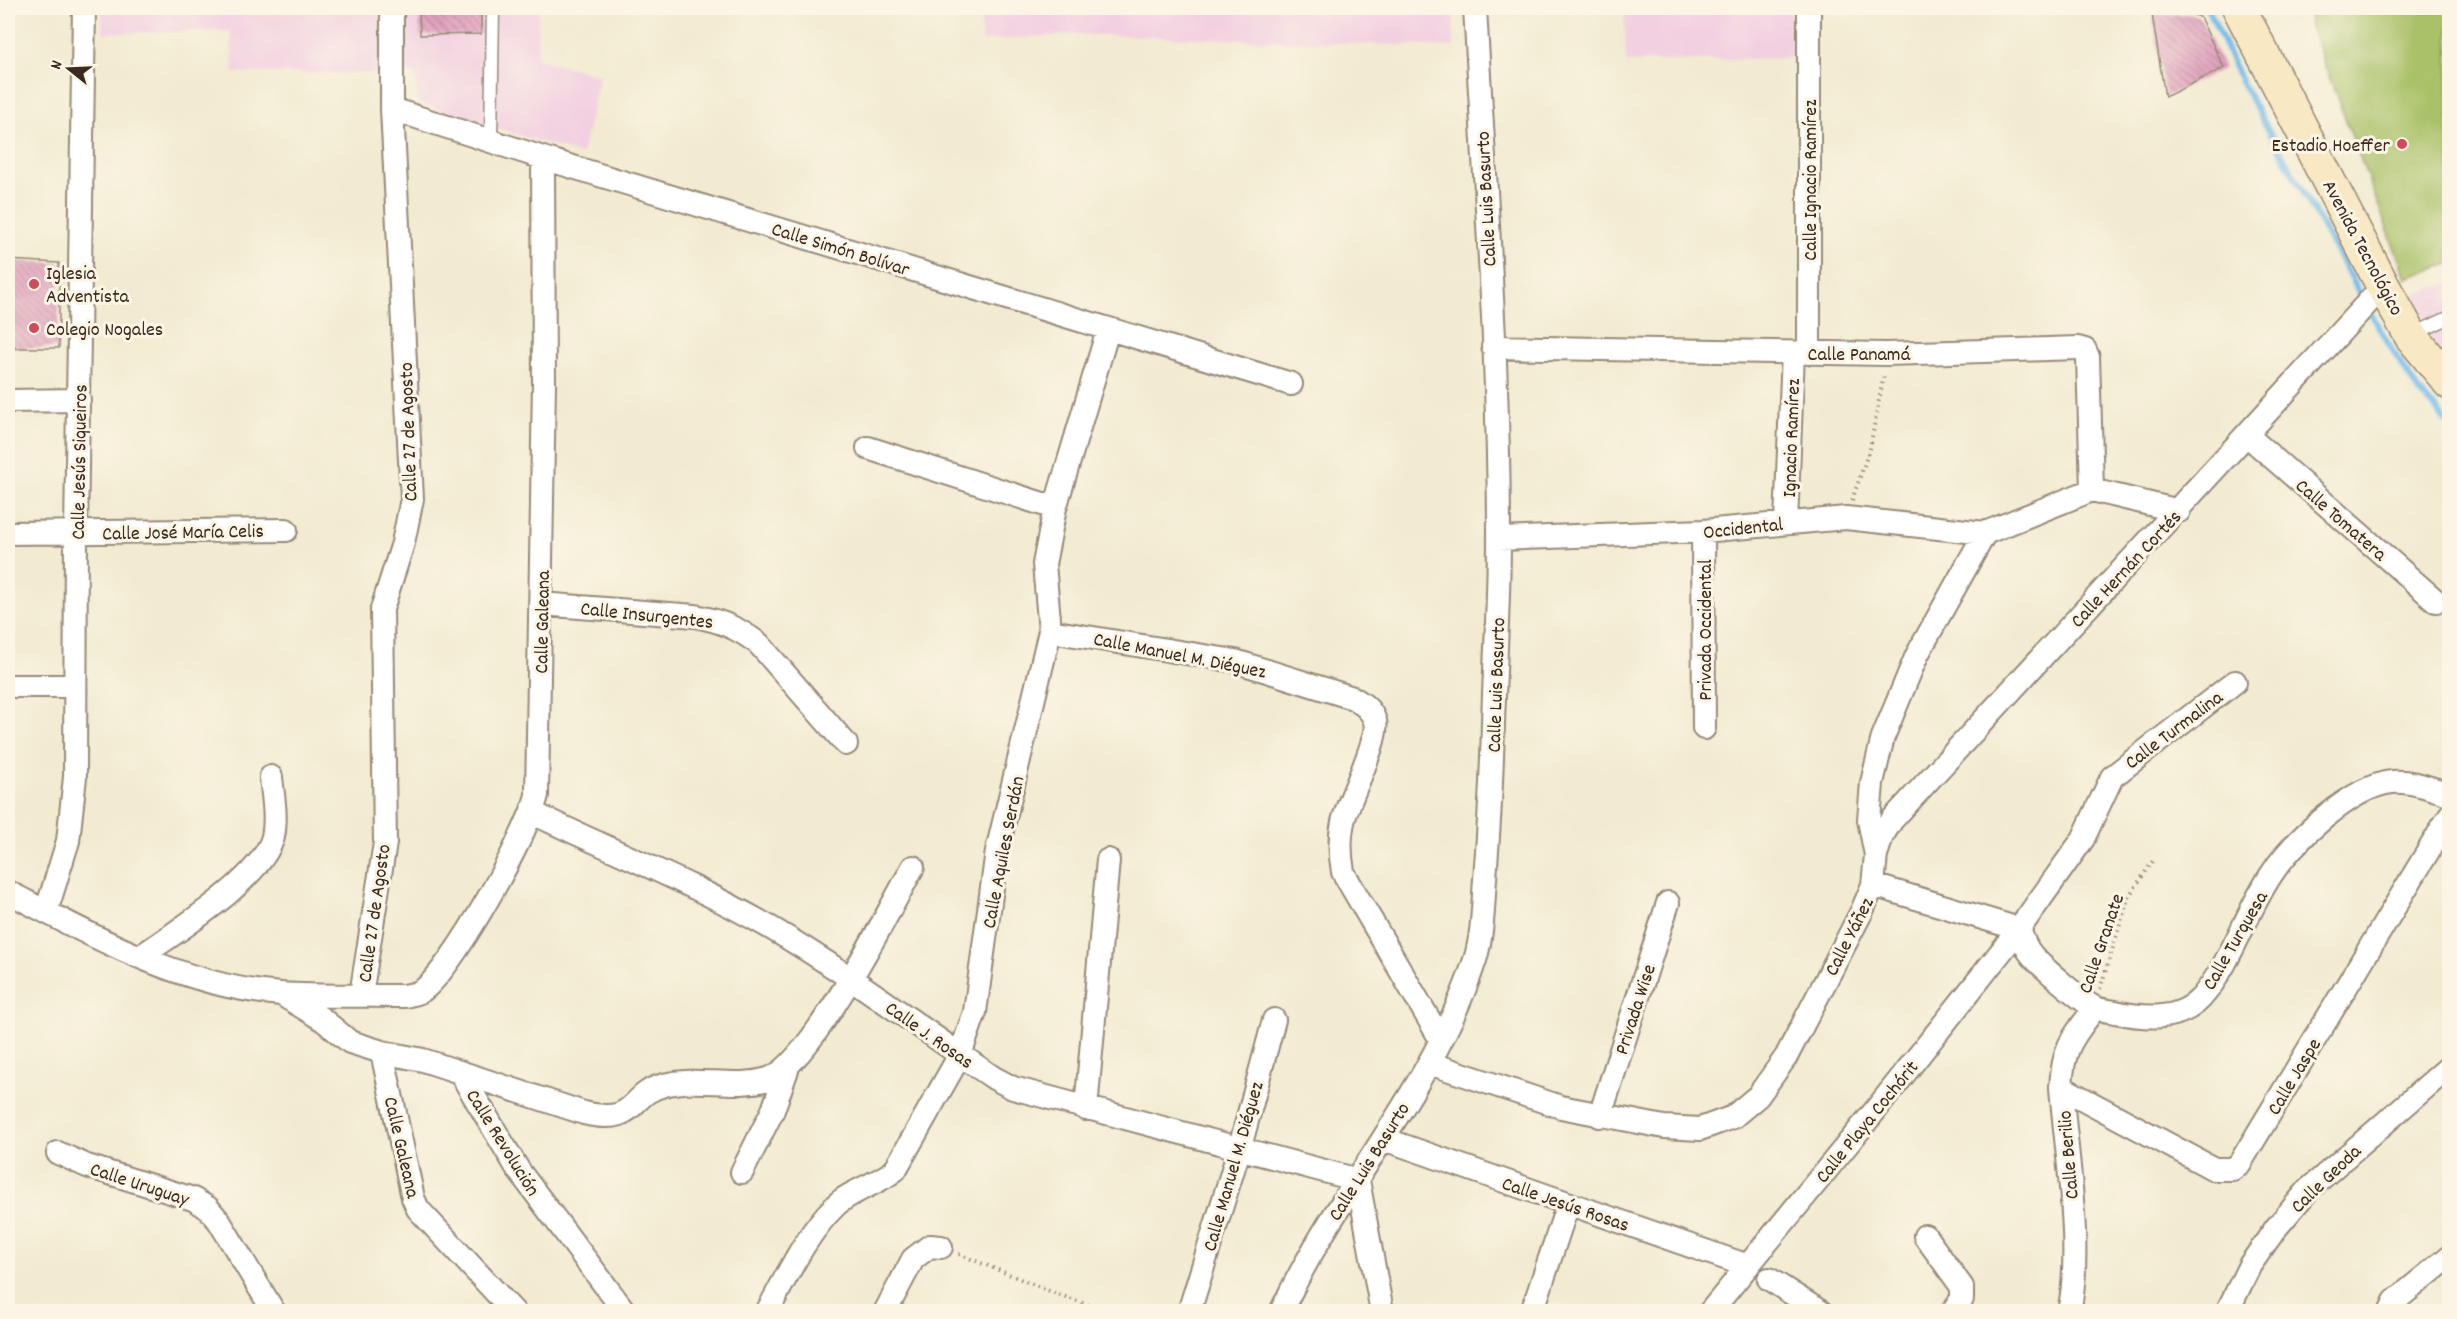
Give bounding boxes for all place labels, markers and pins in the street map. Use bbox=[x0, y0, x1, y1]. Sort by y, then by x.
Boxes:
place label: Estadio Hoeffer bbox=[2272, 133, 2391, 161]
marker: Estadio Hoeffer bbox=[2395, 137, 2409, 151]
place label: Iglesia Adventista bbox=[46, 261, 130, 312]
marker: Iglesia Adventista bbox=[27, 277, 41, 291]
place label: Colegio Nogales bbox=[46, 317, 163, 345]
marker: Colegio Nogales bbox=[27, 321, 41, 335]

